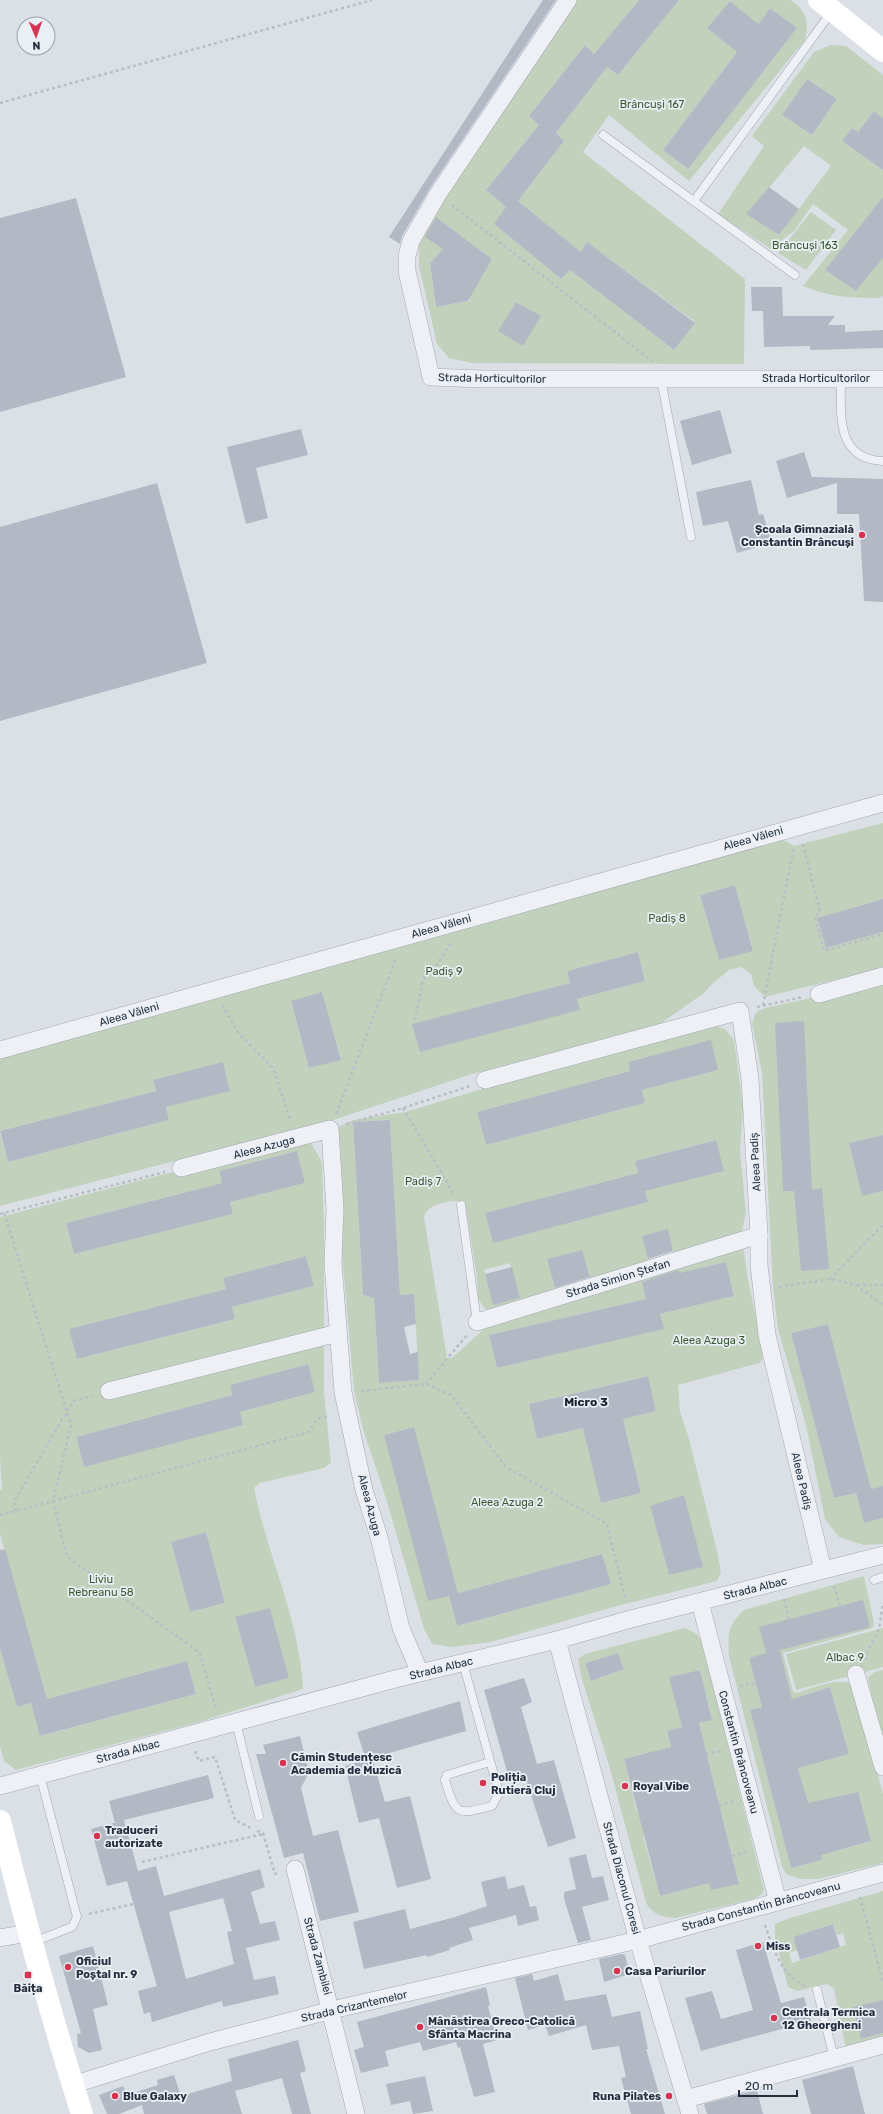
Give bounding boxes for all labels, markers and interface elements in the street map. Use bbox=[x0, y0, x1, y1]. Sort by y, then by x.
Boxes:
north arrow bbox=[16, 16, 56, 56]
text: N bbox=[32, 39, 41, 52]
park label: Brâncuși 167 bbox=[620, 98, 685, 111]
park label: Brâncuși 163 bbox=[772, 239, 838, 252]
street label: Strada Horticultorilor bbox=[438, 371, 547, 386]
street label: Strada Horticultorilor bbox=[762, 372, 871, 385]
place label: Școala Gimnazială Constantin Brâncuși bbox=[741, 523, 854, 549]
marker: Școala Gimnazială Constantin Brâncuși bbox=[857, 530, 867, 540]
street label: Aleea Văleni bbox=[722, 824, 785, 853]
street label: Aleea Văleni bbox=[410, 912, 473, 941]
park label: Padiș 8 bbox=[648, 912, 686, 925]
park label: Padiș 9 bbox=[425, 965, 463, 978]
street label: Aleea Văleni bbox=[98, 1000, 161, 1029]
street label: Aleea Padiș bbox=[747, 1132, 764, 1192]
street label: Aleea Azuga bbox=[232, 1133, 296, 1162]
park label: Padiș 7 bbox=[405, 1175, 441, 1188]
street label: Strada Simion Ștefan bbox=[564, 1256, 672, 1301]
park label: Aleea Azuga 3 bbox=[673, 1334, 746, 1347]
district label: Micro 3 bbox=[564, 1395, 608, 1409]
street label: Aleea Padiș bbox=[789, 1451, 815, 1512]
street label: Aleea Azuga bbox=[355, 1473, 384, 1537]
park label: Aleea Azuga 2 bbox=[471, 1496, 543, 1509]
park label: Liviu Rebreanu 58 bbox=[68, 1573, 134, 1599]
street label: Strada Albac bbox=[722, 1574, 788, 1603]
park label: Albac 9 bbox=[826, 1651, 864, 1664]
street label: Strada Albac bbox=[408, 1654, 474, 1683]
street label: Constantin Brâncoveanu bbox=[716, 1689, 761, 1815]
street label: Strada Albac bbox=[95, 1737, 161, 1766]
place label: Cămin Studențesc Academia de Muzică bbox=[291, 1751, 402, 1777]
marker: Cămin Studențesc Academia de Muzică bbox=[278, 1758, 288, 1768]
place label: Poliția Rutieră Cluj bbox=[491, 1771, 556, 1797]
marker: Poliția Rutieră Cluj bbox=[478, 1778, 488, 1788]
place label: Royal Vibe bbox=[633, 1780, 690, 1793]
marker: Royal Vibe bbox=[620, 1781, 630, 1791]
street label: Strada Diaconul Coresi bbox=[600, 1820, 643, 1936]
place label: Traduceri autorizate bbox=[105, 1824, 163, 1850]
marker: Traduceri autorizate bbox=[92, 1831, 102, 1841]
street label: Strada Constantin Brâncoveanu bbox=[680, 1879, 842, 1934]
street label: Strada Zambilei bbox=[301, 1916, 334, 1996]
place label: Miss bbox=[766, 1940, 790, 1953]
marker: Miss bbox=[753, 1941, 763, 1951]
place label: Oficiul Poștal nr. 9 bbox=[76, 1955, 137, 1981]
marker: Oficiul Poștal nr. 9 bbox=[63, 1962, 73, 1972]
place label: Casa Pariurilor bbox=[625, 1965, 706, 1978]
marker: Casa Pariurilor bbox=[612, 1966, 622, 1976]
marker: Băița bbox=[23, 1970, 33, 1980]
place label: Băița bbox=[13, 1982, 43, 1995]
street label: Strada Crizantemelor bbox=[300, 1988, 409, 2025]
place label: Centrala Termica 12 Gheorgheni bbox=[782, 2006, 875, 2032]
marker: Centrala Termica 12 Gheorgheni bbox=[769, 2013, 779, 2023]
place label: Mânăstirea Greco-Catolică Sfânta Macrina bbox=[428, 2015, 575, 2041]
marker: Mânăstirea Greco-Catolică Sfânta Macrina bbox=[415, 2022, 425, 2032]
scale bar bbox=[739, 2072, 797, 2098]
text: 20 m bbox=[745, 2079, 773, 2093]
place label: Blue Galaxy bbox=[123, 2090, 187, 2103]
place label: Runa Pilates bbox=[593, 2090, 661, 2103]
marker: Blue Galaxy bbox=[110, 2091, 120, 2101]
marker: Runa Pilates bbox=[664, 2091, 674, 2101]

